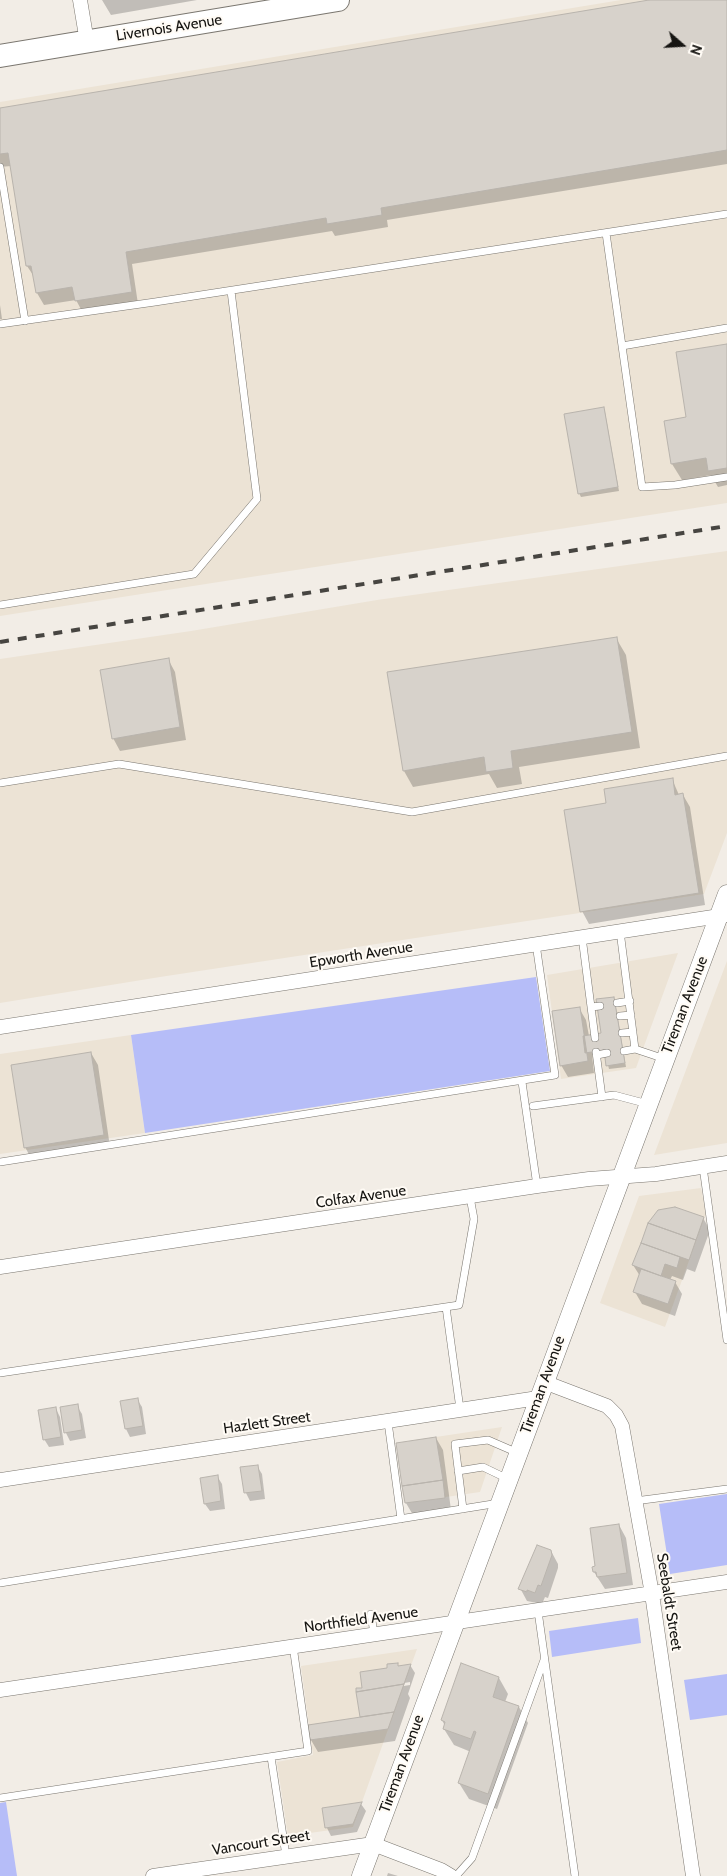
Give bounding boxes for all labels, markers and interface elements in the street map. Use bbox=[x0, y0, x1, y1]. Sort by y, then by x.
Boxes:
street label: Livernois Avenue bbox=[115, 11, 223, 45]
north arrow bbox=[657, 20, 707, 70]
text: N bbox=[686, 42, 706, 57]
street label: Epworth Avenue bbox=[308, 938, 414, 972]
street label: Tireman Avenue bbox=[658, 954, 712, 1056]
street label: Colfax Avenue bbox=[315, 1182, 407, 1212]
street label: Tireman Avenue bbox=[517, 1334, 569, 1436]
street label: Hazlett Street bbox=[222, 1408, 312, 1438]
street label: Seebaldt Street bbox=[652, 1552, 686, 1652]
street label: Northfield Avenue bbox=[303, 1603, 419, 1637]
street label: Tireman Avenue bbox=[376, 1713, 428, 1815]
street label: Vancourt Street bbox=[211, 1826, 311, 1860]

